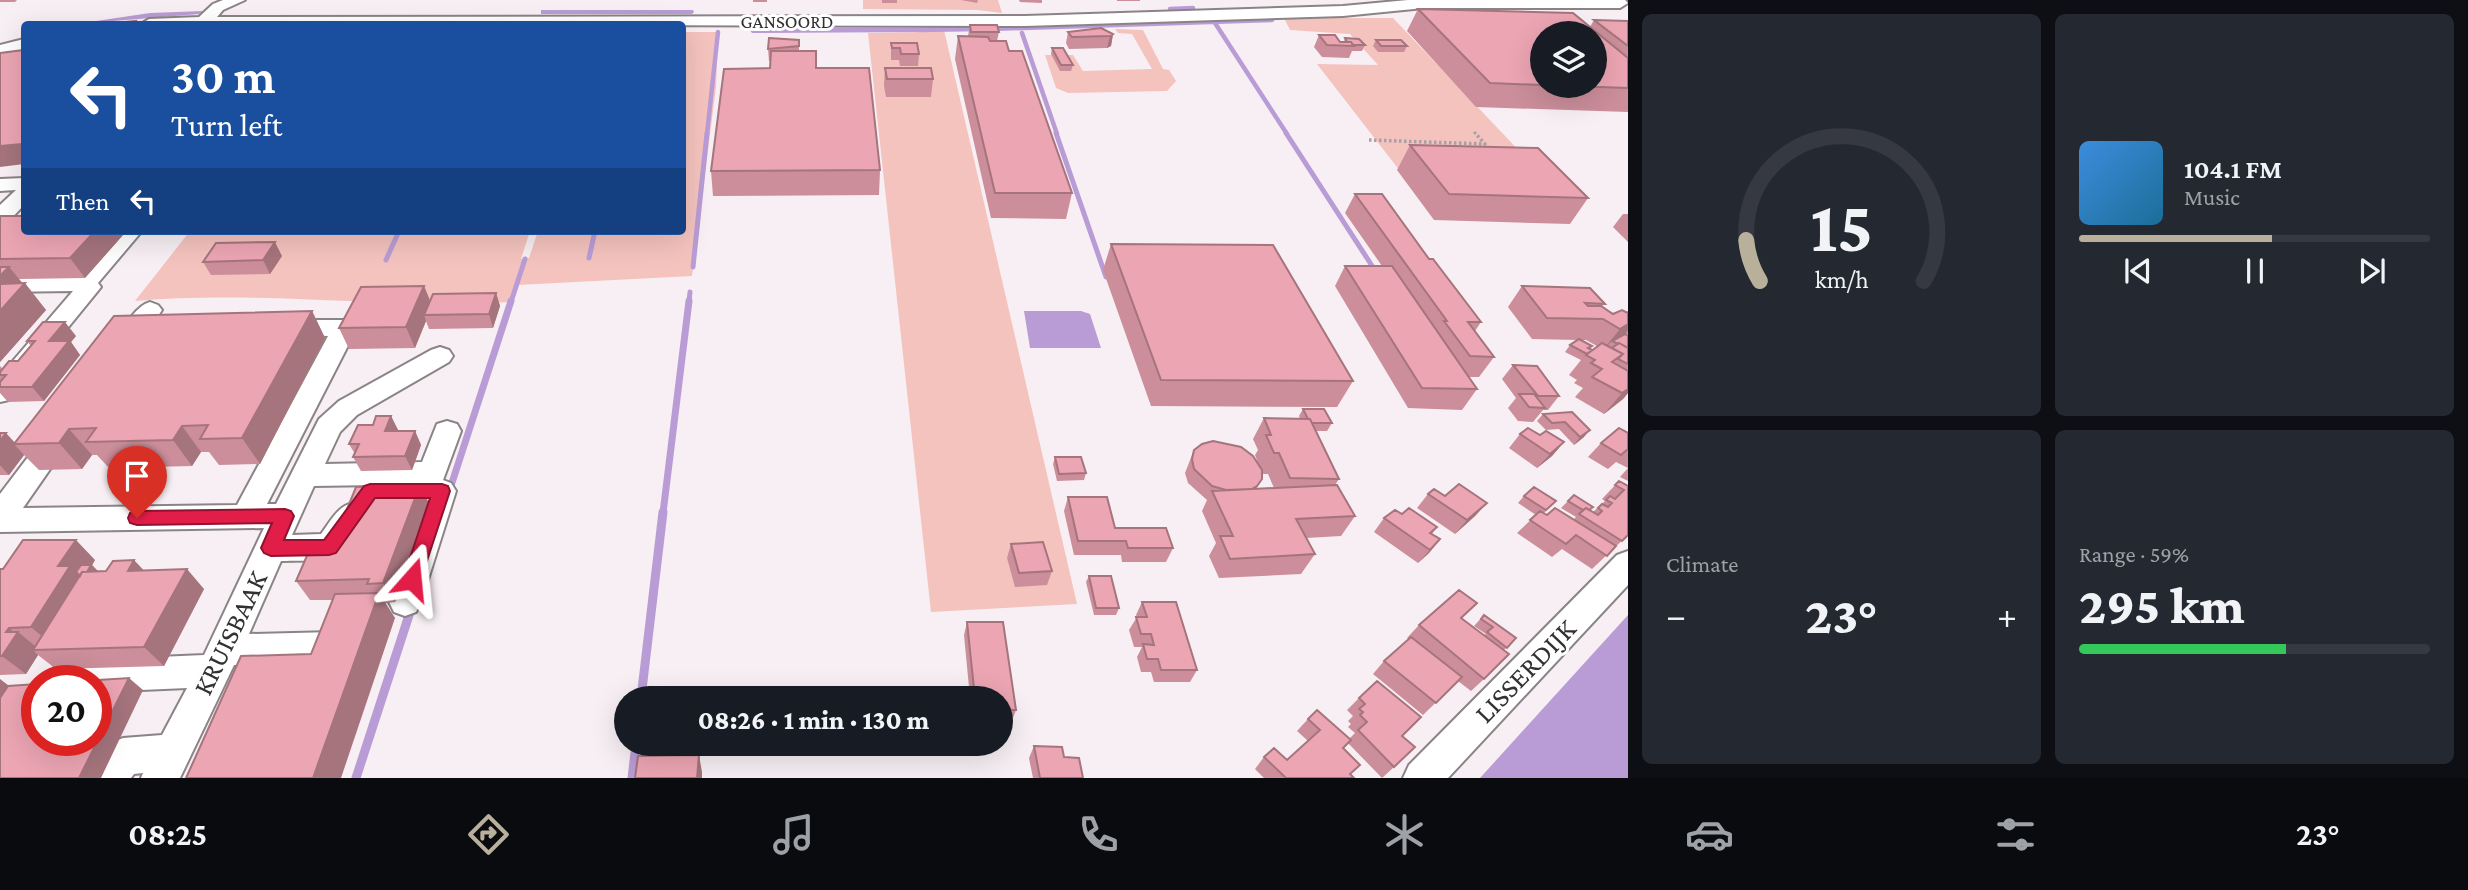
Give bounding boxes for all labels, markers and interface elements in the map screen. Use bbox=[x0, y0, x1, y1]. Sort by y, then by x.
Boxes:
street label: GANSOORD bbox=[741, 11, 833, 32]
map controls bbox=[1530, 21, 1607, 98]
button: layers bbox=[1530, 21, 1607, 98]
icon: left bbox=[56, 49, 147, 140]
text: 30 m bbox=[171, 49, 276, 104]
text: Turn left bbox=[171, 107, 282, 143]
text: 104.1 FM bbox=[2184, 155, 2282, 184]
icon: left bbox=[124, 182, 162, 220]
text: Music bbox=[2184, 184, 2240, 210]
text: Then bbox=[56, 187, 110, 216]
text: 15 bbox=[1810, 187, 1873, 268]
icon: previous bbox=[2119, 252, 2157, 290]
icon: pause bbox=[2236, 252, 2274, 290]
icon: next bbox=[2353, 252, 2391, 290]
text: km/h bbox=[1815, 266, 1868, 293]
pin bbox=[107, 446, 167, 518]
icon: arrive bbox=[118, 457, 156, 495]
text: Range · 59% bbox=[2079, 541, 2189, 567]
position arrow bbox=[375, 542, 449, 616]
text: Climate bbox=[1666, 551, 1738, 577]
street label: KRUISBAAK bbox=[187, 565, 274, 700]
text: 295 km bbox=[2079, 576, 2245, 634]
text: 23° bbox=[1805, 586, 1878, 644]
text: − bbox=[1666, 594, 1686, 636]
text: + bbox=[1997, 594, 2017, 636]
street label: LISSERDIJK bbox=[1468, 612, 1582, 729]
speed limit sign: 20 bbox=[21, 665, 112, 756]
text: 08:26 · 1 min · 130 m bbox=[698, 706, 929, 735]
icon: directions bbox=[464, 810, 513, 859]
icon: music bbox=[769, 810, 818, 859]
icon: phone bbox=[1074, 810, 1123, 859]
icon: climate bbox=[1380, 810, 1429, 859]
icon: car bbox=[1685, 810, 1734, 859]
icon: filters bbox=[1991, 810, 2040, 859]
text: 08:25 bbox=[128, 816, 207, 852]
text: 23° bbox=[2296, 816, 2340, 852]

